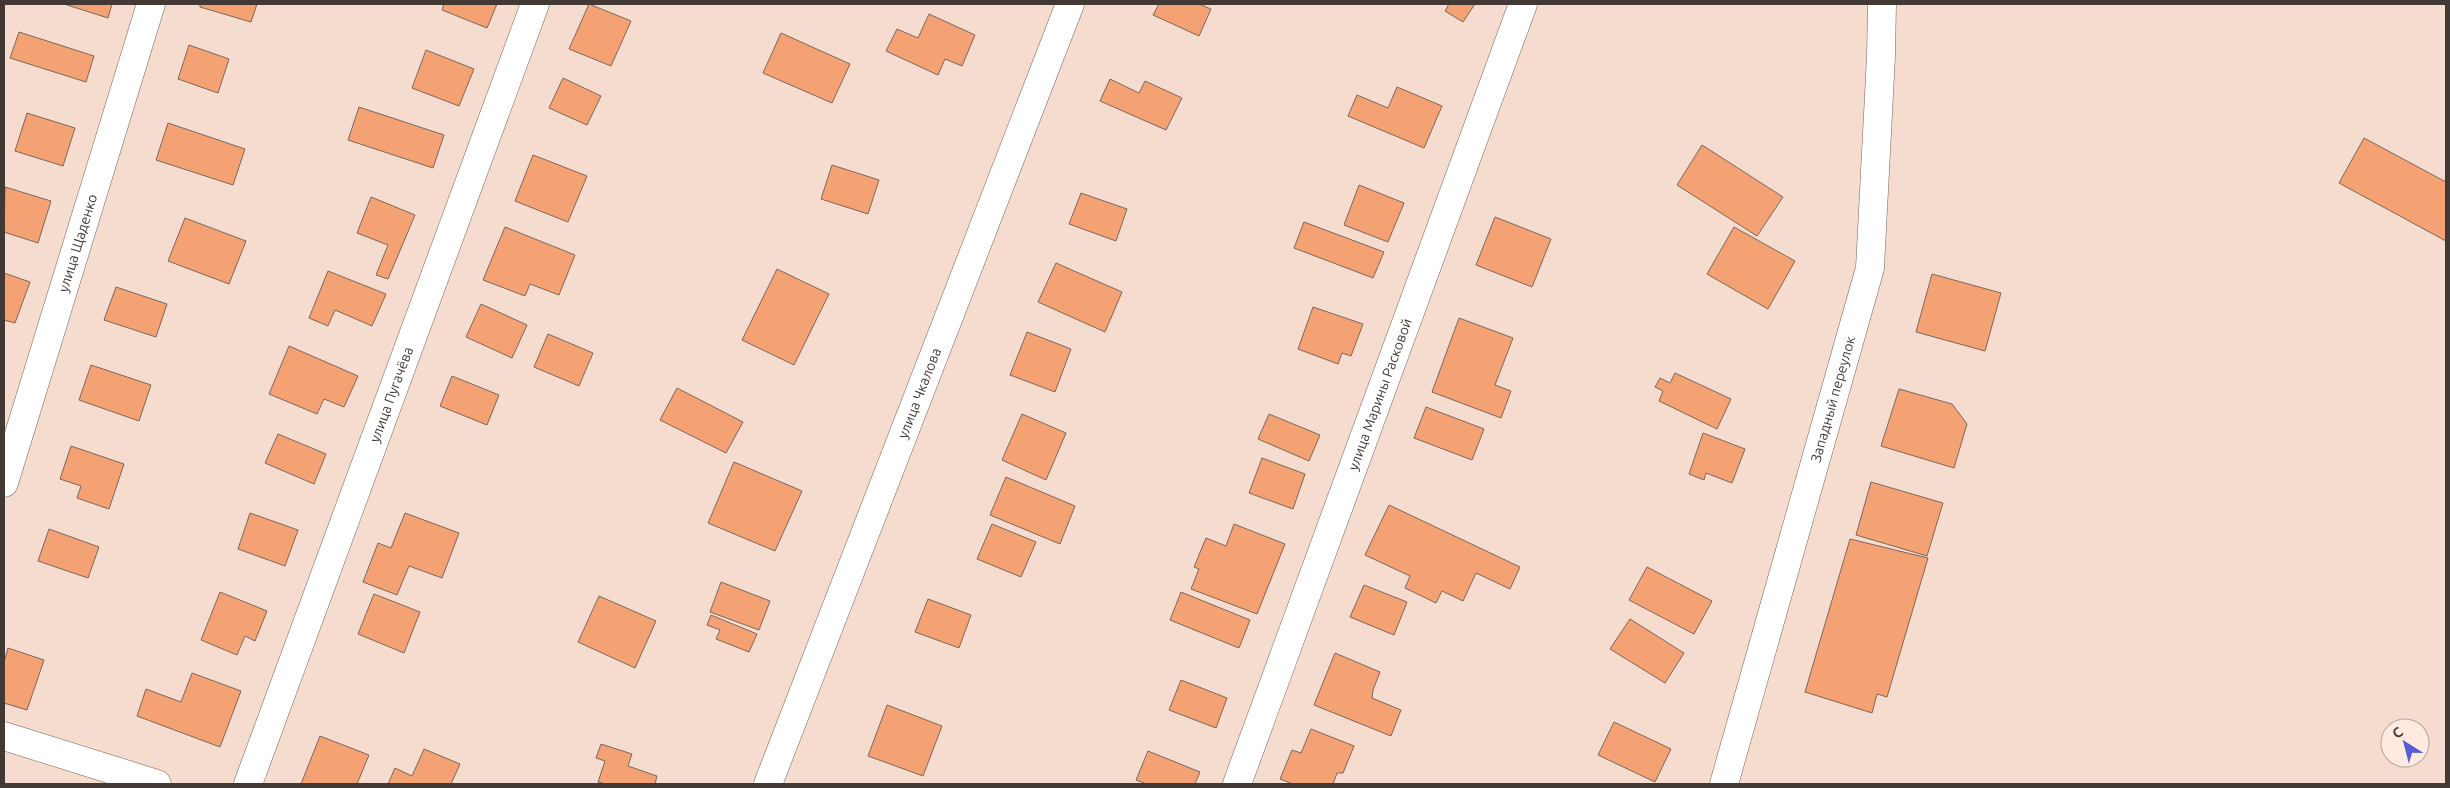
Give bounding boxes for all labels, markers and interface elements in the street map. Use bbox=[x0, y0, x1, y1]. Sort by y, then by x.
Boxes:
street label: улица Щаденко bbox=[55, 192, 100, 294]
street label: улица Марины Расковой bbox=[1345, 316, 1415, 473]
street label: Западный переулок bbox=[1807, 334, 1858, 464]
street label: улица Пугачёва bbox=[366, 344, 416, 445]
street label: улица Чкалова bbox=[894, 346, 944, 441]
north arrow bbox=[2380, 718, 2430, 768]
text: С bbox=[2389, 723, 2406, 742]

